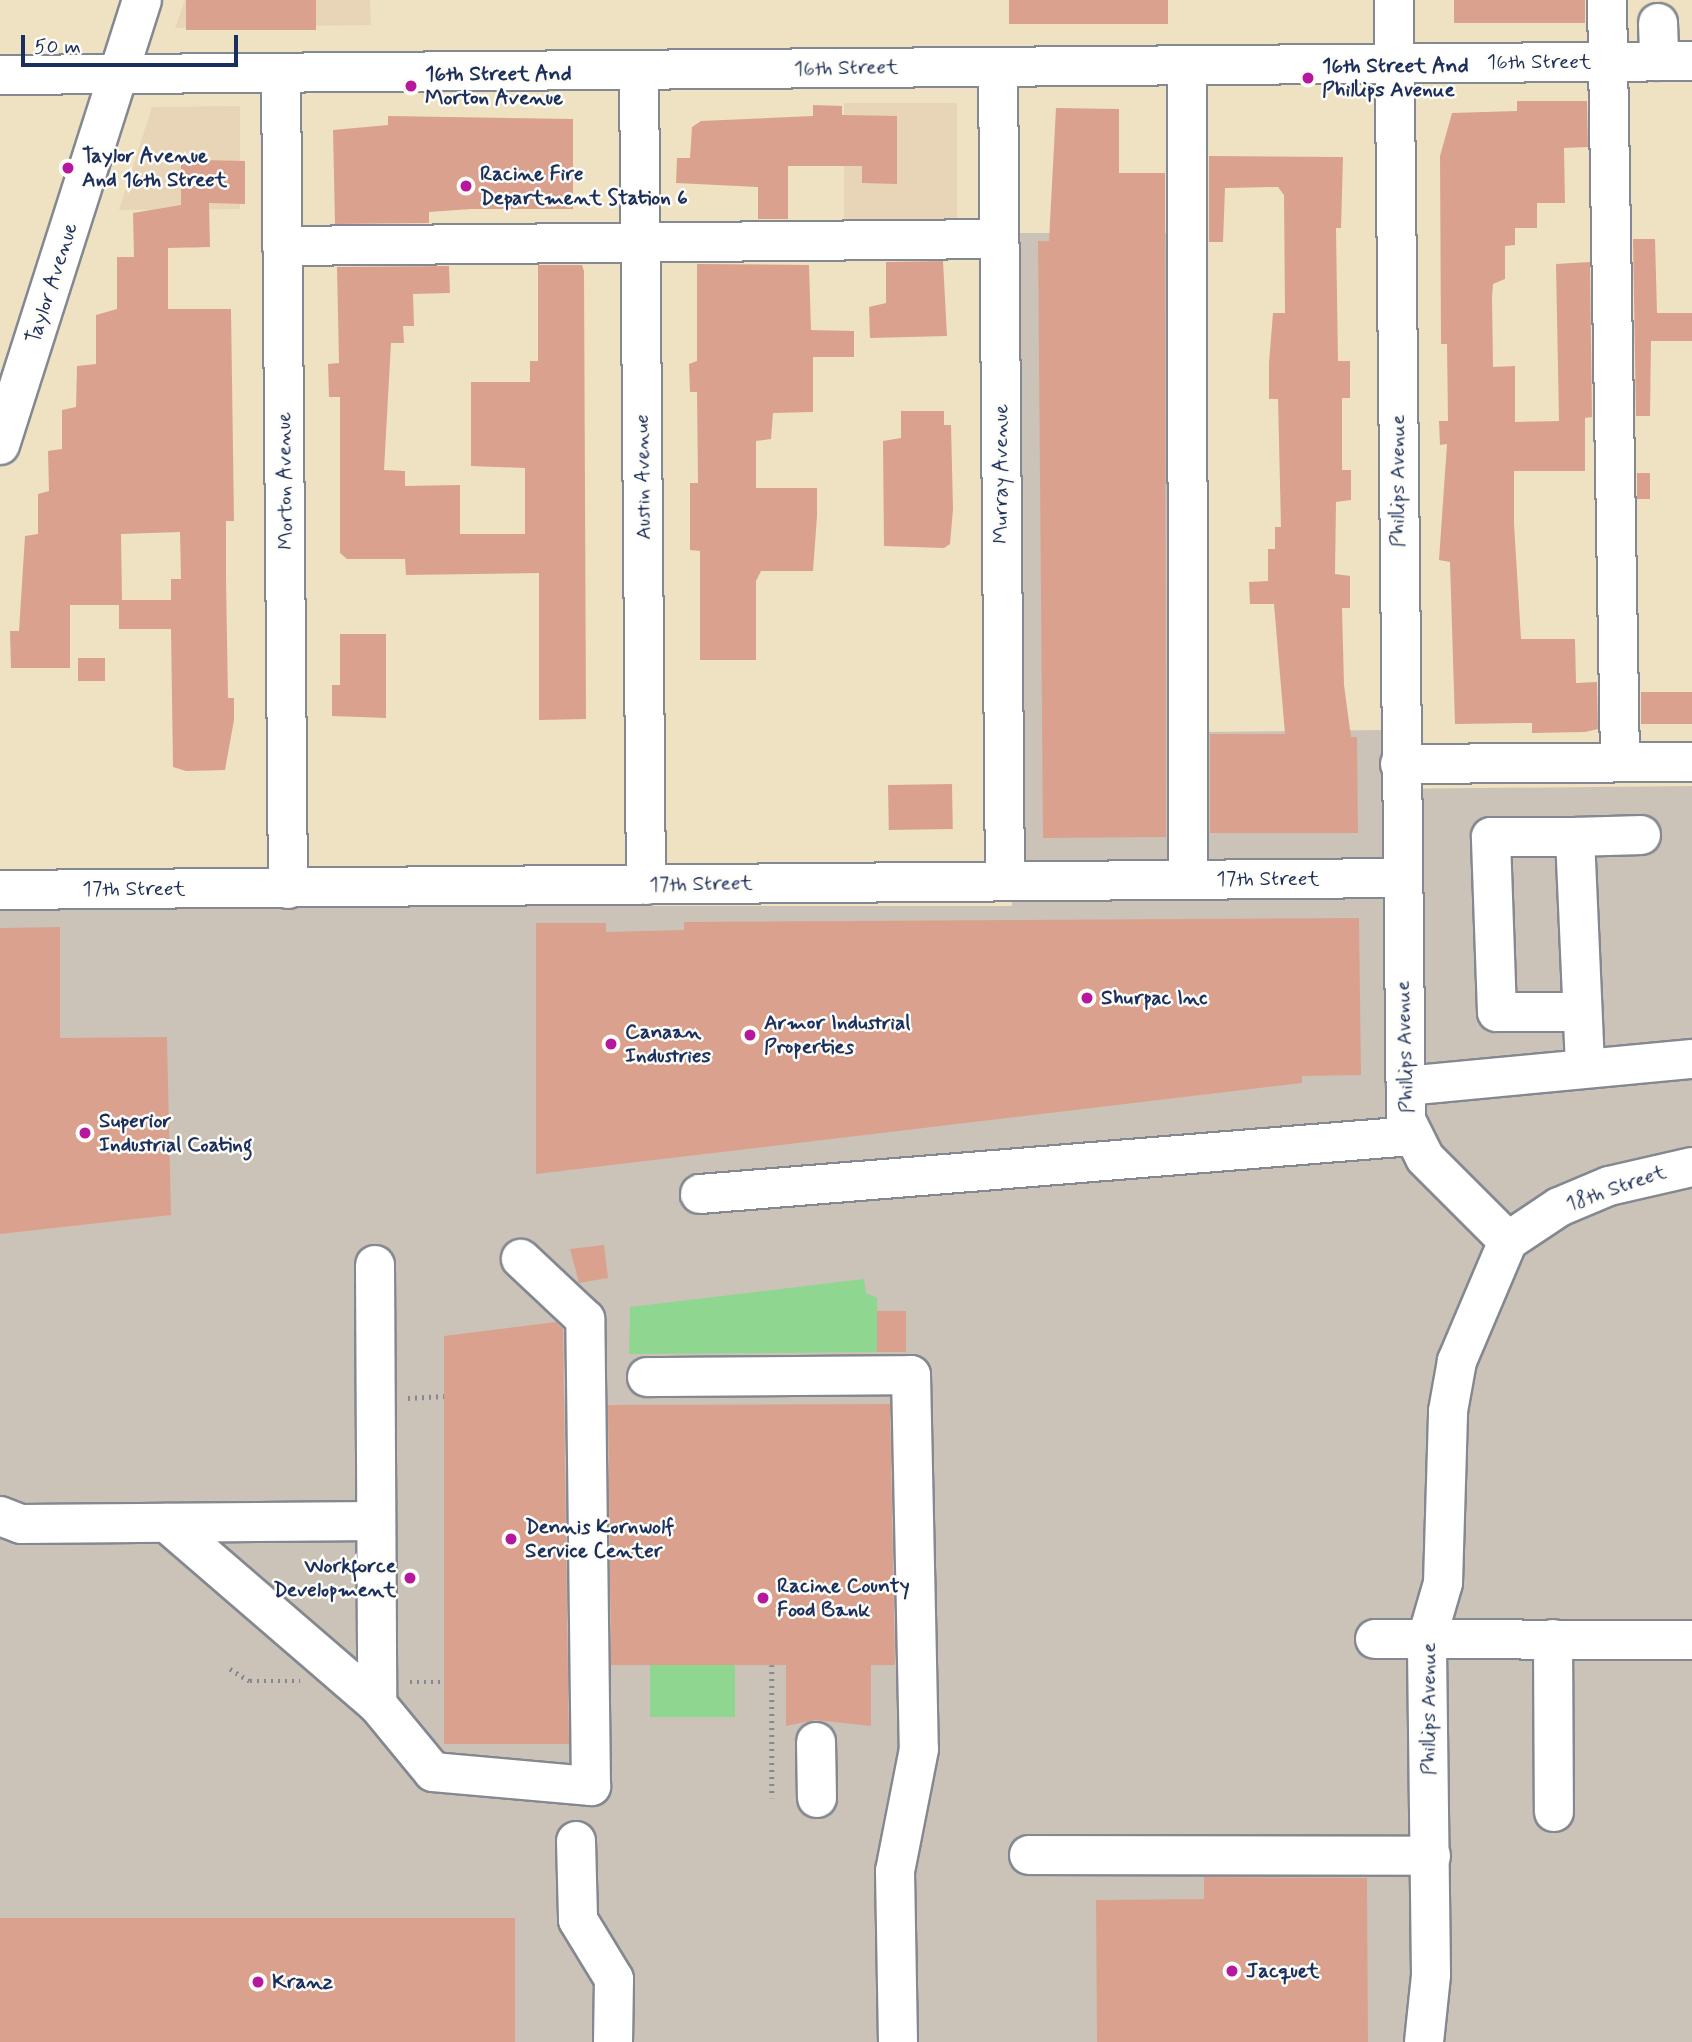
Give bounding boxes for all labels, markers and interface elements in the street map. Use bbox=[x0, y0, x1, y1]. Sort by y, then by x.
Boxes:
scale bar bbox=[24, 21, 242, 65]
text: 50 m bbox=[34, 33, 81, 61]
street label: 16th Street bbox=[1487, 49, 1591, 75]
place label: 16th Street And Phillips Avenue bbox=[1322, 53, 1467, 103]
street label: 16th Street bbox=[794, 54, 898, 82]
place label: 16th Street And Morton Avenue bbox=[425, 61, 570, 111]
marker: 16th Street And Phillips Avenue bbox=[1300, 70, 1316, 86]
marker: 16th Street And Morton Avenue bbox=[403, 78, 419, 94]
place label: Taylor Avenue And 16th Street bbox=[82, 143, 227, 193]
marker: Taylor Avenue And 16th Street bbox=[60, 160, 76, 176]
place label: Racine Fire Department Station 6 bbox=[480, 161, 686, 211]
marker: Racine Fire Department Station 6 bbox=[458, 178, 474, 194]
street label: Taylor Avenue bbox=[21, 220, 83, 346]
street label: Murray Avenue bbox=[988, 405, 1014, 543]
street label: Morton Avenue bbox=[271, 413, 299, 549]
street label: Phillips Avenue bbox=[1385, 414, 1411, 548]
street label: Austin Avenue bbox=[629, 416, 657, 538]
street label: 17th Street bbox=[1216, 866, 1320, 892]
street label: 17th Street bbox=[649, 870, 753, 898]
street label: 17th Street bbox=[82, 876, 186, 902]
street label: Phillips Avenue bbox=[1390, 980, 1420, 1114]
place label: Shurpac Inc bbox=[1101, 985, 1208, 1011]
marker: Shurpac Inc bbox=[1079, 990, 1095, 1006]
place label: Armor Industrial Properties bbox=[764, 1010, 913, 1060]
place label: Canaan Industries bbox=[625, 1019, 711, 1069]
marker: Armor Industrial Properties bbox=[742, 1027, 758, 1043]
marker: Canaan Industries bbox=[603, 1036, 619, 1052]
place label: Superior Industrial Coating bbox=[99, 1108, 254, 1158]
marker: Superior Industrial Coating bbox=[77, 1125, 93, 1141]
street label: 18th Street bbox=[1563, 1159, 1669, 1217]
place label: Dennis Kornwolf Service Center bbox=[525, 1514, 681, 1564]
marker: Dennis Kornwolf Service Center bbox=[503, 1531, 519, 1547]
place label: Workforce Development bbox=[273, 1553, 396, 1603]
marker: Workforce Development bbox=[402, 1570, 418, 1586]
place label: Racine County Food Bank bbox=[777, 1573, 910, 1623]
marker: Racine County Food Bank bbox=[755, 1590, 771, 1606]
street label: Phillips Avenue bbox=[1416, 1642, 1442, 1776]
place label: Jacquet bbox=[1246, 1958, 1319, 1984]
marker: Jacquet bbox=[1224, 1963, 1240, 1979]
place label: Kranz bbox=[272, 1969, 333, 1995]
marker: Kranz bbox=[250, 1974, 266, 1990]

